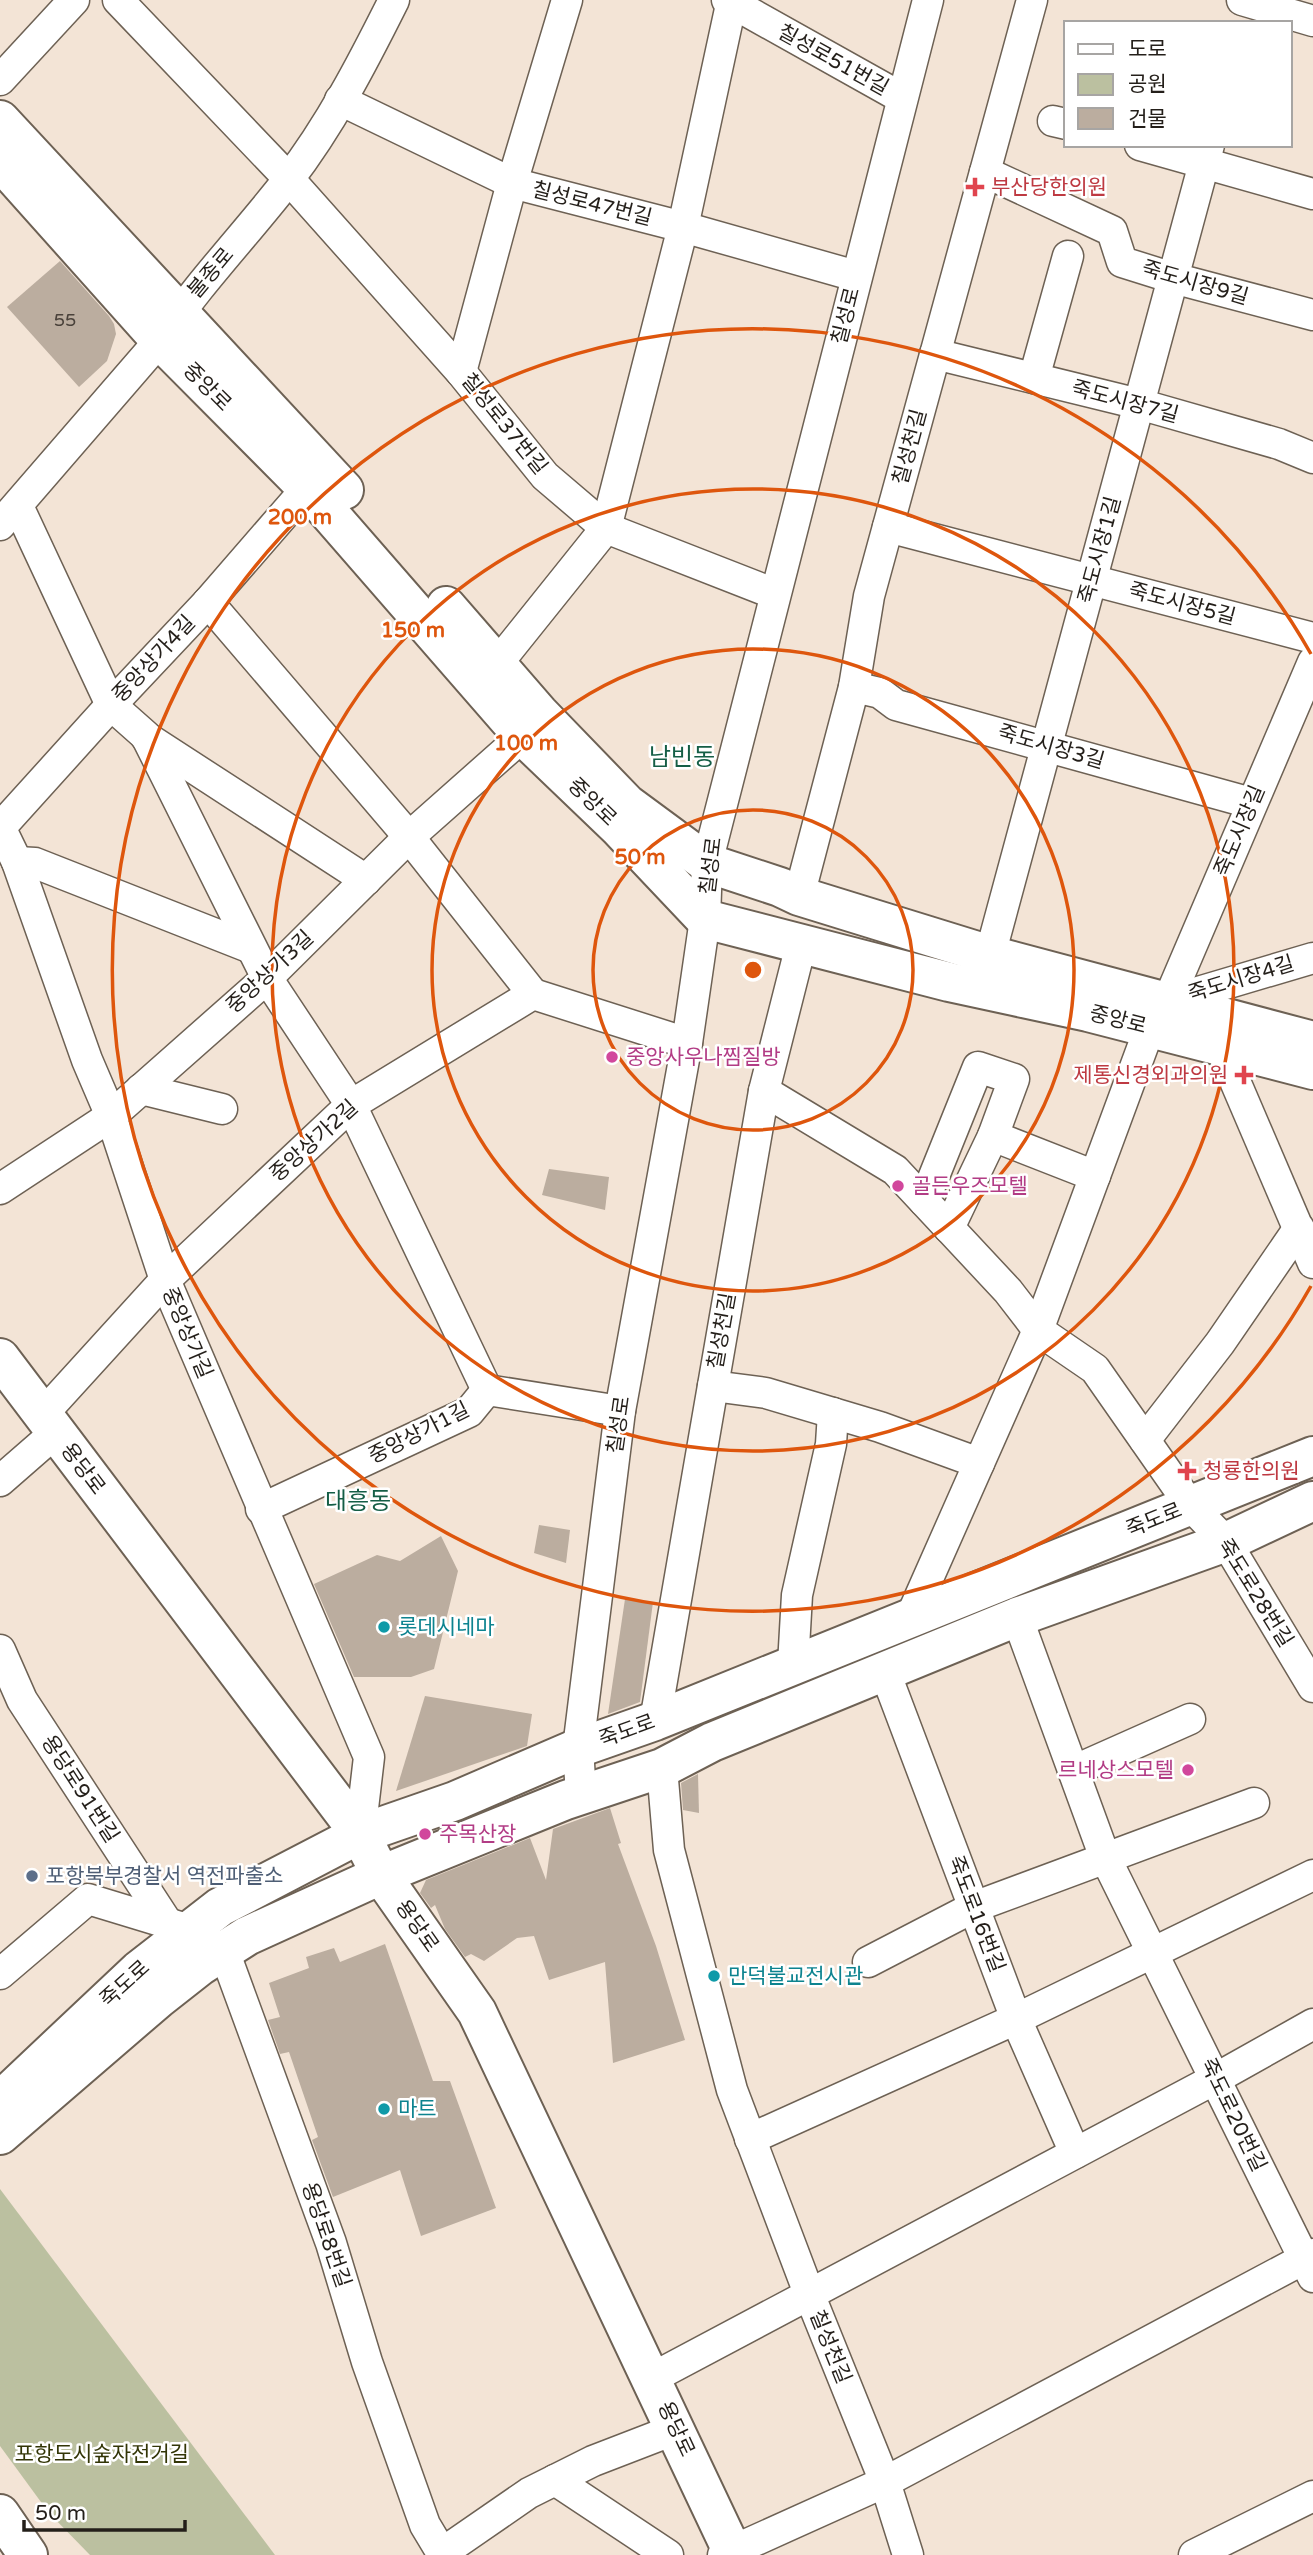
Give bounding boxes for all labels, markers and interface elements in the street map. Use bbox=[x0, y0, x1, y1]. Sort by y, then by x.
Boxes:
street label: 칠성로51번길 bbox=[773, 19, 893, 101]
legend bbox=[1064, 21, 1292, 147]
text: 도로 bbox=[1128, 37, 1167, 62]
text: 공원 bbox=[1128, 72, 1167, 97]
text: 건물 bbox=[1128, 107, 1167, 132]
place label: 부산당한의원 bbox=[991, 175, 1107, 200]
street label: 칠성로47번길 bbox=[529, 177, 655, 231]
marker: 부산당한의원 bbox=[965, 177, 985, 197]
street label: 불종로 bbox=[183, 243, 239, 303]
street label: 죽도시장9길 bbox=[1139, 256, 1251, 310]
street label: 칠성로 bbox=[827, 285, 865, 347]
house number: 55 bbox=[54, 309, 76, 331]
street label: 중앙로 bbox=[178, 358, 236, 416]
street label: 칠성로37번길 bbox=[456, 368, 552, 480]
street label: 죽도시장7길 bbox=[1069, 376, 1181, 428]
street label: 칠성천길 bbox=[888, 406, 932, 488]
street label: 죽도시장1길 bbox=[1074, 494, 1126, 606]
text: 200 m bbox=[268, 505, 332, 530]
street label: 죽도시장5길 bbox=[1126, 578, 1238, 630]
street label: 중앙상가4길 bbox=[107, 610, 201, 708]
text: 150 m bbox=[381, 618, 445, 643]
street label: 죽도시장3길 bbox=[995, 720, 1107, 774]
text: 100 m bbox=[494, 731, 558, 756]
district label: 남빈동 bbox=[649, 743, 715, 772]
street label: 중앙로 bbox=[562, 773, 622, 831]
street label: 죽도시장길 bbox=[1210, 782, 1270, 880]
street label: 칠성로 bbox=[695, 836, 727, 896]
text: 50 m bbox=[614, 845, 666, 870]
street label: 중앙상가3길 bbox=[221, 925, 319, 1019]
street label: 죽도시장4길 bbox=[1185, 951, 1297, 1007]
centre of rings bbox=[741, 958, 765, 982]
street label: 중앙로 bbox=[1087, 1001, 1149, 1039]
place label: 중앙사우나찜질방 bbox=[626, 1045, 781, 1070]
marker: 중앙사우나찜질방 bbox=[604, 1049, 620, 1065]
place label: 제통신경외과의원 bbox=[1073, 1063, 1228, 1088]
marker: 제통신경외과의원 bbox=[1234, 1065, 1254, 1085]
street label: 중앙상가2길 bbox=[265, 1095, 363, 1187]
place label: 골든우즈모텔 bbox=[912, 1174, 1028, 1199]
marker: 골든우즈모텔 bbox=[890, 1178, 906, 1194]
street label: 중앙상가길 bbox=[157, 1284, 217, 1382]
street label: 칠성천길 bbox=[703, 1291, 741, 1371]
street label: 칠성로 bbox=[603, 1395, 635, 1455]
street label: 중앙상가1길 bbox=[364, 1397, 474, 1469]
street label: 용당로 bbox=[56, 1438, 110, 1500]
place label: 청룡한의원 bbox=[1203, 1459, 1300, 1484]
marker: 청룡한의원 bbox=[1177, 1461, 1197, 1481]
district label: 대흥동 bbox=[325, 1487, 391, 1516]
street label: 죽도로 bbox=[1122, 1498, 1186, 1542]
street label: 죽도로28번길 bbox=[1212, 1534, 1298, 1652]
place label: 롯데시네마 bbox=[398, 1615, 495, 1640]
marker: 롯데시네마 bbox=[376, 1619, 392, 1635]
street label: 죽도로 bbox=[595, 1709, 659, 1753]
street label: 용당로91번길 bbox=[36, 1731, 124, 1847]
place label: 르네상스모텔 bbox=[1058, 1758, 1174, 1783]
marker: 르네상스모텔 bbox=[1180, 1762, 1196, 1778]
place label: 주목산장 bbox=[439, 1822, 516, 1847]
marker: 주목산장 bbox=[417, 1826, 433, 1842]
street label: 죽도로16번길 bbox=[942, 1852, 1010, 1976]
place label: 포항북부경찰서 역전파출소 bbox=[46, 1864, 283, 1889]
marker: 포항북부경찰서 역전파출소 bbox=[24, 1868, 40, 1884]
street label: 용당로 bbox=[390, 1895, 444, 1957]
street label: 죽도로 bbox=[95, 1955, 155, 2013]
place label: 만덕불교전시관 bbox=[728, 1964, 863, 1989]
marker: 만덕불교전시관 bbox=[706, 1968, 722, 1984]
street label: 죽도로20번길 bbox=[1195, 2054, 1271, 2176]
place label: 마트 bbox=[398, 2097, 437, 2122]
marker: 마트 bbox=[376, 2101, 392, 2117]
street label: 용당로8번길 bbox=[296, 2179, 356, 2291]
street label: 칠성천길 bbox=[804, 2306, 856, 2388]
street label: 용당로 bbox=[652, 2397, 700, 2461]
park label: 포항도시숲자전거길 bbox=[15, 2442, 189, 2467]
scale bar bbox=[24, 2488, 186, 2532]
text: 50 m bbox=[35, 2501, 86, 2526]

